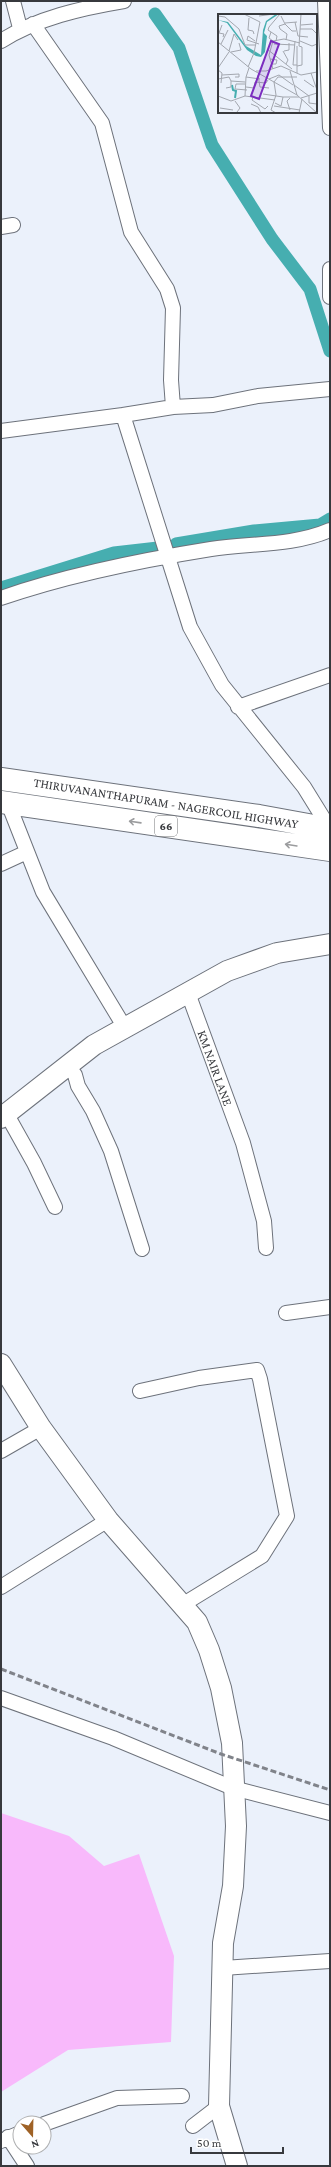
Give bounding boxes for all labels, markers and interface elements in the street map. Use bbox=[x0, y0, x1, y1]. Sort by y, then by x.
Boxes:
inset map bbox=[218, 14, 317, 113]
street label: THIRUVANANTHAPURAM - NAGERCOIL HIGHWAY bbox=[32, 775, 300, 831]
road number: 66 bbox=[155, 816, 177, 836]
one-way arrow bbox=[129, 818, 142, 826]
one-way arrow bbox=[285, 841, 298, 849]
street label: KM NAIR LANE bbox=[194, 1028, 236, 1108]
north arrow bbox=[12, 2115, 52, 2155]
scale bar bbox=[191, 2129, 283, 2155]
text: 50 m bbox=[197, 2136, 222, 2150]
text: N bbox=[29, 2137, 41, 2151]

